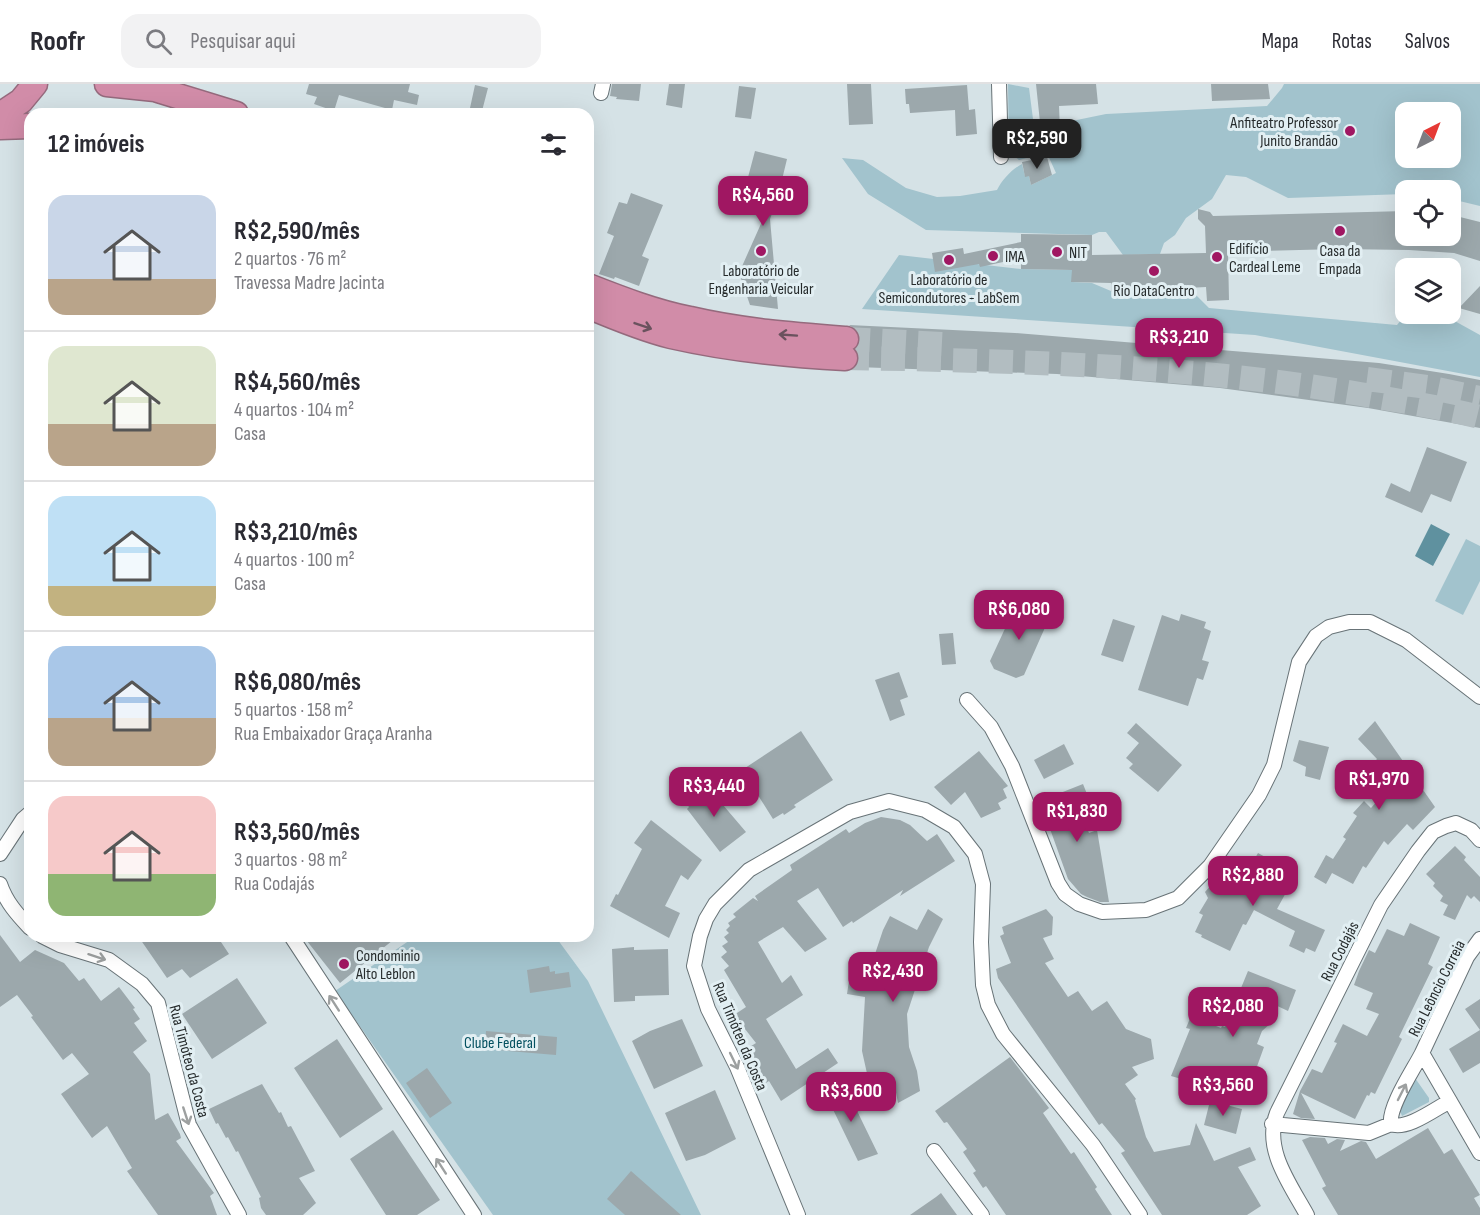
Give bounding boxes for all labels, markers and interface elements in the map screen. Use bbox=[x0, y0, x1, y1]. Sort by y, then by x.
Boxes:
search box bbox=[121, 14, 541, 68]
text: Roofr bbox=[30, 25, 85, 58]
icon: search bbox=[142, 25, 175, 58]
text: Pesquisar aqui bbox=[190, 28, 296, 55]
text: Mapa bbox=[1261, 29, 1299, 54]
text: Rotas bbox=[1332, 29, 1372, 54]
text: Salvos bbox=[1405, 29, 1450, 54]
north arrow bbox=[1395, 102, 1461, 168]
map controls bbox=[1395, 102, 1461, 324]
place label: Anfiteatro Professor Junito Brandão bbox=[1229, 114, 1338, 151]
pin: R$2,590 bbox=[982, 119, 1092, 170]
marker: Anfiteatro Professor Junito Brandão bbox=[1343, 124, 1357, 138]
text: R$2,590 bbox=[1006, 126, 1068, 150]
icon: filters bbox=[537, 128, 570, 161]
text: 12 imóveis bbox=[48, 129, 145, 160]
pin: R$4,560 bbox=[708, 176, 818, 227]
button: locate bbox=[1395, 180, 1461, 246]
text: R$4,560 bbox=[732, 183, 794, 207]
text: R$2,590/mês bbox=[234, 216, 360, 247]
icon: home bbox=[96, 219, 168, 291]
marker: Casa da Empada bbox=[1333, 224, 1347, 238]
place label: Edifício Cardeal Leme bbox=[1229, 240, 1301, 277]
place label: Casa da Empada bbox=[1319, 242, 1361, 279]
marker: Laboratório de Engenharia Veicular bbox=[754, 244, 768, 258]
place label: NIT bbox=[1069, 244, 1087, 263]
marker: NIT bbox=[1050, 245, 1064, 259]
text: 2 quartos · 76 m² bbox=[234, 247, 347, 271]
place label: IMA bbox=[1005, 248, 1025, 267]
marker: IMA bbox=[986, 249, 1000, 263]
marker: Edifício Cardeal Leme bbox=[1210, 250, 1224, 264]
marker: Laboratório de Semicondutores - LabSem bbox=[942, 253, 956, 267]
button: layers bbox=[1395, 258, 1461, 324]
place label: Laboratório de Engenharia Veicular bbox=[708, 262, 814, 299]
marker: Rio DataCentro bbox=[1147, 264, 1161, 278]
text: Travessa Madre Jacinta bbox=[234, 271, 385, 295]
place label: Laboratório de Semicondutores - LabSem bbox=[879, 271, 1019, 308]
place label: Rio DataCentro bbox=[1113, 282, 1195, 301]
pin: R$3,210 bbox=[1124, 318, 1234, 369]
one-way arrow bbox=[633, 322, 652, 333]
text: R$3,210 bbox=[1149, 325, 1209, 349]
one-way arrow bbox=[779, 329, 798, 340]
text: R$4,560/mês bbox=[234, 367, 361, 398]
icon: home bbox=[96, 370, 168, 442]
text: 4 quartos · 104 m² bbox=[234, 398, 354, 422]
text: Casa bbox=[234, 422, 266, 446]
text: R$3,210/mês bbox=[234, 517, 358, 548]
icon: home bbox=[96, 520, 168, 592]
text: 4 quartos · 100 m² bbox=[234, 548, 355, 572]
text: Casa bbox=[234, 572, 266, 596]
pin: R$6,080 bbox=[964, 590, 1074, 641]
text: R$6,080 bbox=[988, 597, 1050, 621]
text: R$6,080/mês bbox=[234, 667, 361, 698]
icon: home bbox=[96, 670, 168, 742]
text: 5 quartos · 158 m² bbox=[234, 698, 353, 722]
text: Rua Embaixador Graça Aranha bbox=[234, 722, 432, 746]
pin: R$1,970 bbox=[1324, 760, 1434, 811]
pin: R$3,440 bbox=[659, 767, 769, 818]
text: R$1,970 bbox=[1349, 767, 1409, 791]
text: R$3,440 bbox=[683, 774, 745, 798]
pin: R$1,830 bbox=[1022, 792, 1132, 843]
text: R$1,830 bbox=[1046, 799, 1108, 823]
text: R$3,560/mês bbox=[234, 817, 360, 848]
icon: home bbox=[96, 820, 168, 892]
text: 3 quartos · 98 m² bbox=[234, 848, 348, 872]
pin: R$2,880 bbox=[1198, 856, 1308, 907]
text: R$2,880 bbox=[1222, 863, 1284, 887]
text: Rua Codajás bbox=[234, 872, 315, 896]
street label: Rua Codajás bbox=[1317, 918, 1364, 985]
street label: Rua Leôncio Correia bbox=[1405, 937, 1470, 1040]
place label: Condominio Alto Leblon bbox=[355, 947, 420, 984]
one-way arrow bbox=[87, 952, 106, 963]
pin: R$2,430 bbox=[838, 952, 948, 1003]
marker: Condominio Alto Leblon bbox=[337, 957, 351, 971]
text: R$2,430 bbox=[862, 959, 924, 983]
street label: Rua Timóteo da Costa bbox=[708, 980, 771, 1094]
pin: R$2,080 bbox=[1178, 987, 1288, 1038]
text: R$2,080 bbox=[1202, 994, 1264, 1018]
one-way arrow bbox=[328, 995, 340, 1012]
street label: Rua Timóteo da Costa bbox=[164, 1003, 213, 1120]
park label: Clube Federal bbox=[464, 1034, 536, 1053]
one-way arrow bbox=[728, 1052, 740, 1069]
pin: R$3,560 bbox=[1168, 1066, 1278, 1117]
pin: R$3,600 bbox=[796, 1072, 906, 1123]
text: R$3,560 bbox=[1192, 1073, 1254, 1097]
text: R$3,600 bbox=[820, 1079, 882, 1103]
one-way arrow bbox=[1397, 1083, 1408, 1101]
one-way arrow bbox=[181, 1106, 192, 1125]
one-way arrow bbox=[435, 1158, 447, 1175]

